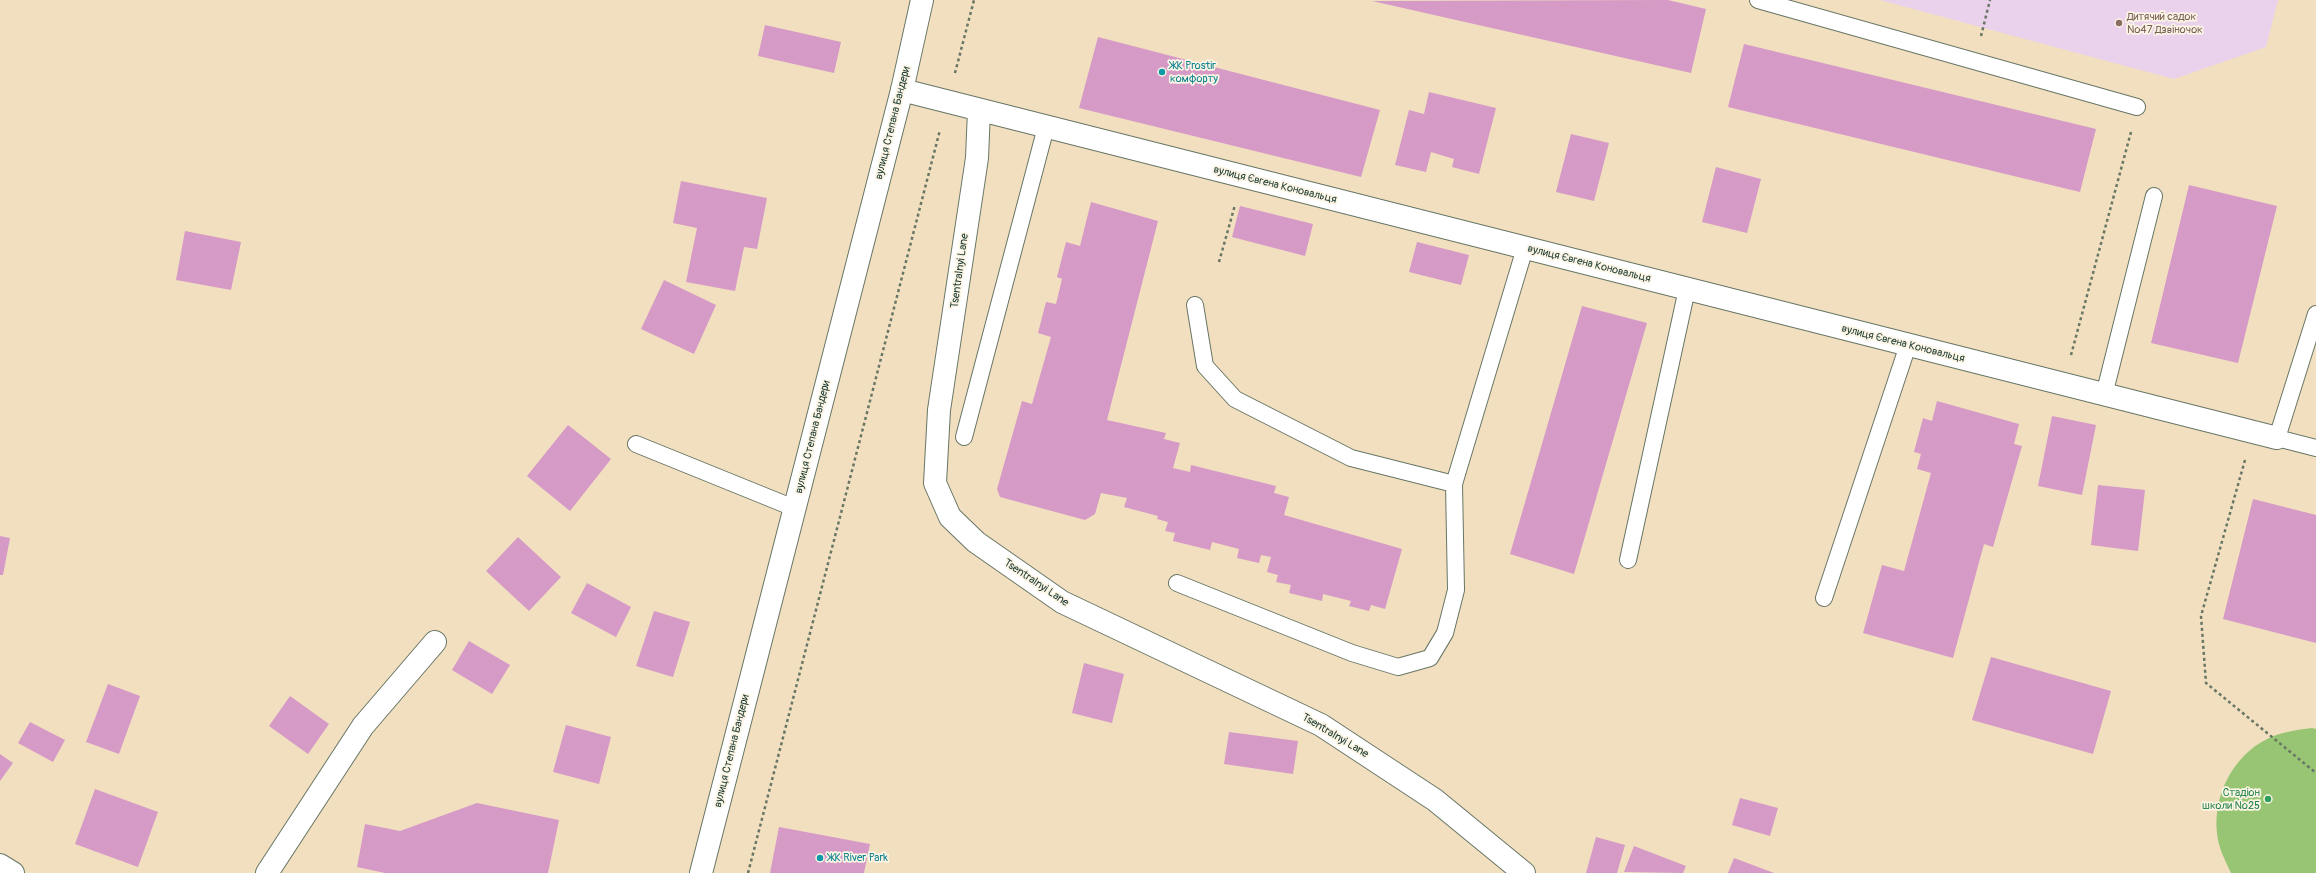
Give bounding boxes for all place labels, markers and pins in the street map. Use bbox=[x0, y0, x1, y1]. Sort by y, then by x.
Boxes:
place label: Дитячий садок №47 Дзвіночок bbox=[2127, 10, 2203, 36]
marker: Дитячий садок №47 Дзвіночок bbox=[2114, 18, 2124, 28]
place label: ЖК Prostir комфорту bbox=[1170, 59, 1218, 85]
marker: ЖК Prostir комфорту bbox=[1157, 67, 1167, 77]
place label: Стадіон школи №25 bbox=[2202, 786, 2260, 812]
marker: Стадіон школи №25 bbox=[2263, 794, 2273, 804]
place label: ЖК River Park bbox=[828, 851, 888, 865]
marker: ЖК River Park bbox=[815, 853, 825, 863]

